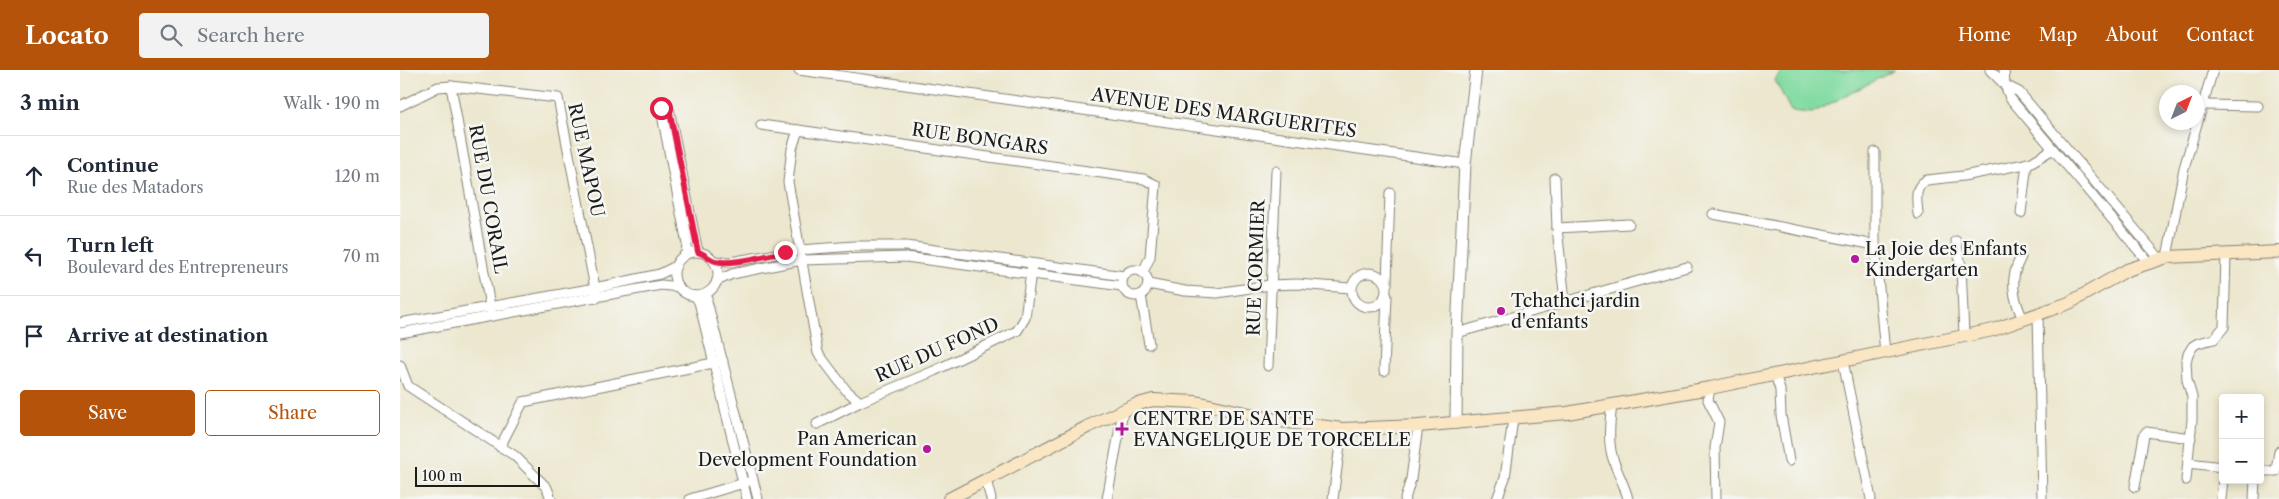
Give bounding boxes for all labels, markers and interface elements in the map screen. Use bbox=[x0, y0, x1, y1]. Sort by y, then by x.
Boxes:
search box bbox=[139, 13, 489, 58]
text: Locato bbox=[25, 21, 109, 50]
icon: search bbox=[157, 21, 185, 49]
text: Search here bbox=[197, 24, 305, 47]
text: Home bbox=[1958, 24, 2011, 46]
text: Map bbox=[2039, 24, 2077, 46]
text: About bbox=[2105, 24, 2158, 46]
text: Contact bbox=[2186, 24, 2254, 46]
street label: AVENUE DES MARGUERITES bbox=[1089, 83, 1358, 143]
north arrow bbox=[2159, 85, 2204, 130]
text: 3 min bbox=[20, 90, 80, 115]
text: Walk · 190 m bbox=[283, 93, 380, 113]
route start bbox=[650, 97, 673, 120]
street label: RUE MAPOU bbox=[563, 101, 609, 219]
street label: RUE BONGARS bbox=[910, 119, 1050, 159]
street label: RUE DU CORAIL bbox=[464, 123, 512, 275]
text: Continue bbox=[67, 154, 159, 177]
icon: ahead bbox=[20, 162, 48, 190]
text: 120 m bbox=[335, 166, 380, 186]
text: Rue des Matadors bbox=[67, 177, 204, 197]
street label: RUE CORMIER bbox=[1243, 199, 1269, 337]
text: Turn left bbox=[67, 234, 154, 257]
place label: La Joie des Enfants Kindergarten bbox=[1865, 238, 2027, 281]
route end bbox=[774, 241, 797, 264]
icon: left bbox=[20, 242, 48, 270]
text: 70 m bbox=[343, 246, 380, 266]
marker: La Joie des Enfants Kindergarten bbox=[1849, 253, 1861, 265]
text: Boulevard des Entrepreneurs bbox=[67, 257, 288, 277]
place label: Tchathci jardin d'enfants bbox=[1511, 290, 1640, 333]
marker: Tchathci jardin d'enfants bbox=[1495, 305, 1507, 317]
street label: RUE DU FOND bbox=[872, 313, 1002, 387]
icon: arrive bbox=[20, 322, 48, 350]
text: Arrive at destination bbox=[67, 324, 268, 347]
button: Save bbox=[20, 390, 195, 436]
button: Share bbox=[205, 390, 380, 436]
map controls bbox=[2219, 394, 2264, 484]
button: + bbox=[2219, 394, 2264, 439]
place label: CENTRE DE SANTE EVANGELIQUE DE TORCELLE bbox=[1133, 408, 1411, 451]
marker: CENTRE DE SANTE EVANGELIQUE DE TORCELLE bbox=[1115, 422, 1129, 436]
place label: Pan American Development Foundation bbox=[698, 428, 917, 471]
button: − bbox=[2219, 439, 2264, 484]
marker: Pan American Development Foundation bbox=[921, 443, 933, 455]
scale bar bbox=[415, 464, 540, 487]
text: 100 m bbox=[422, 467, 462, 485]

